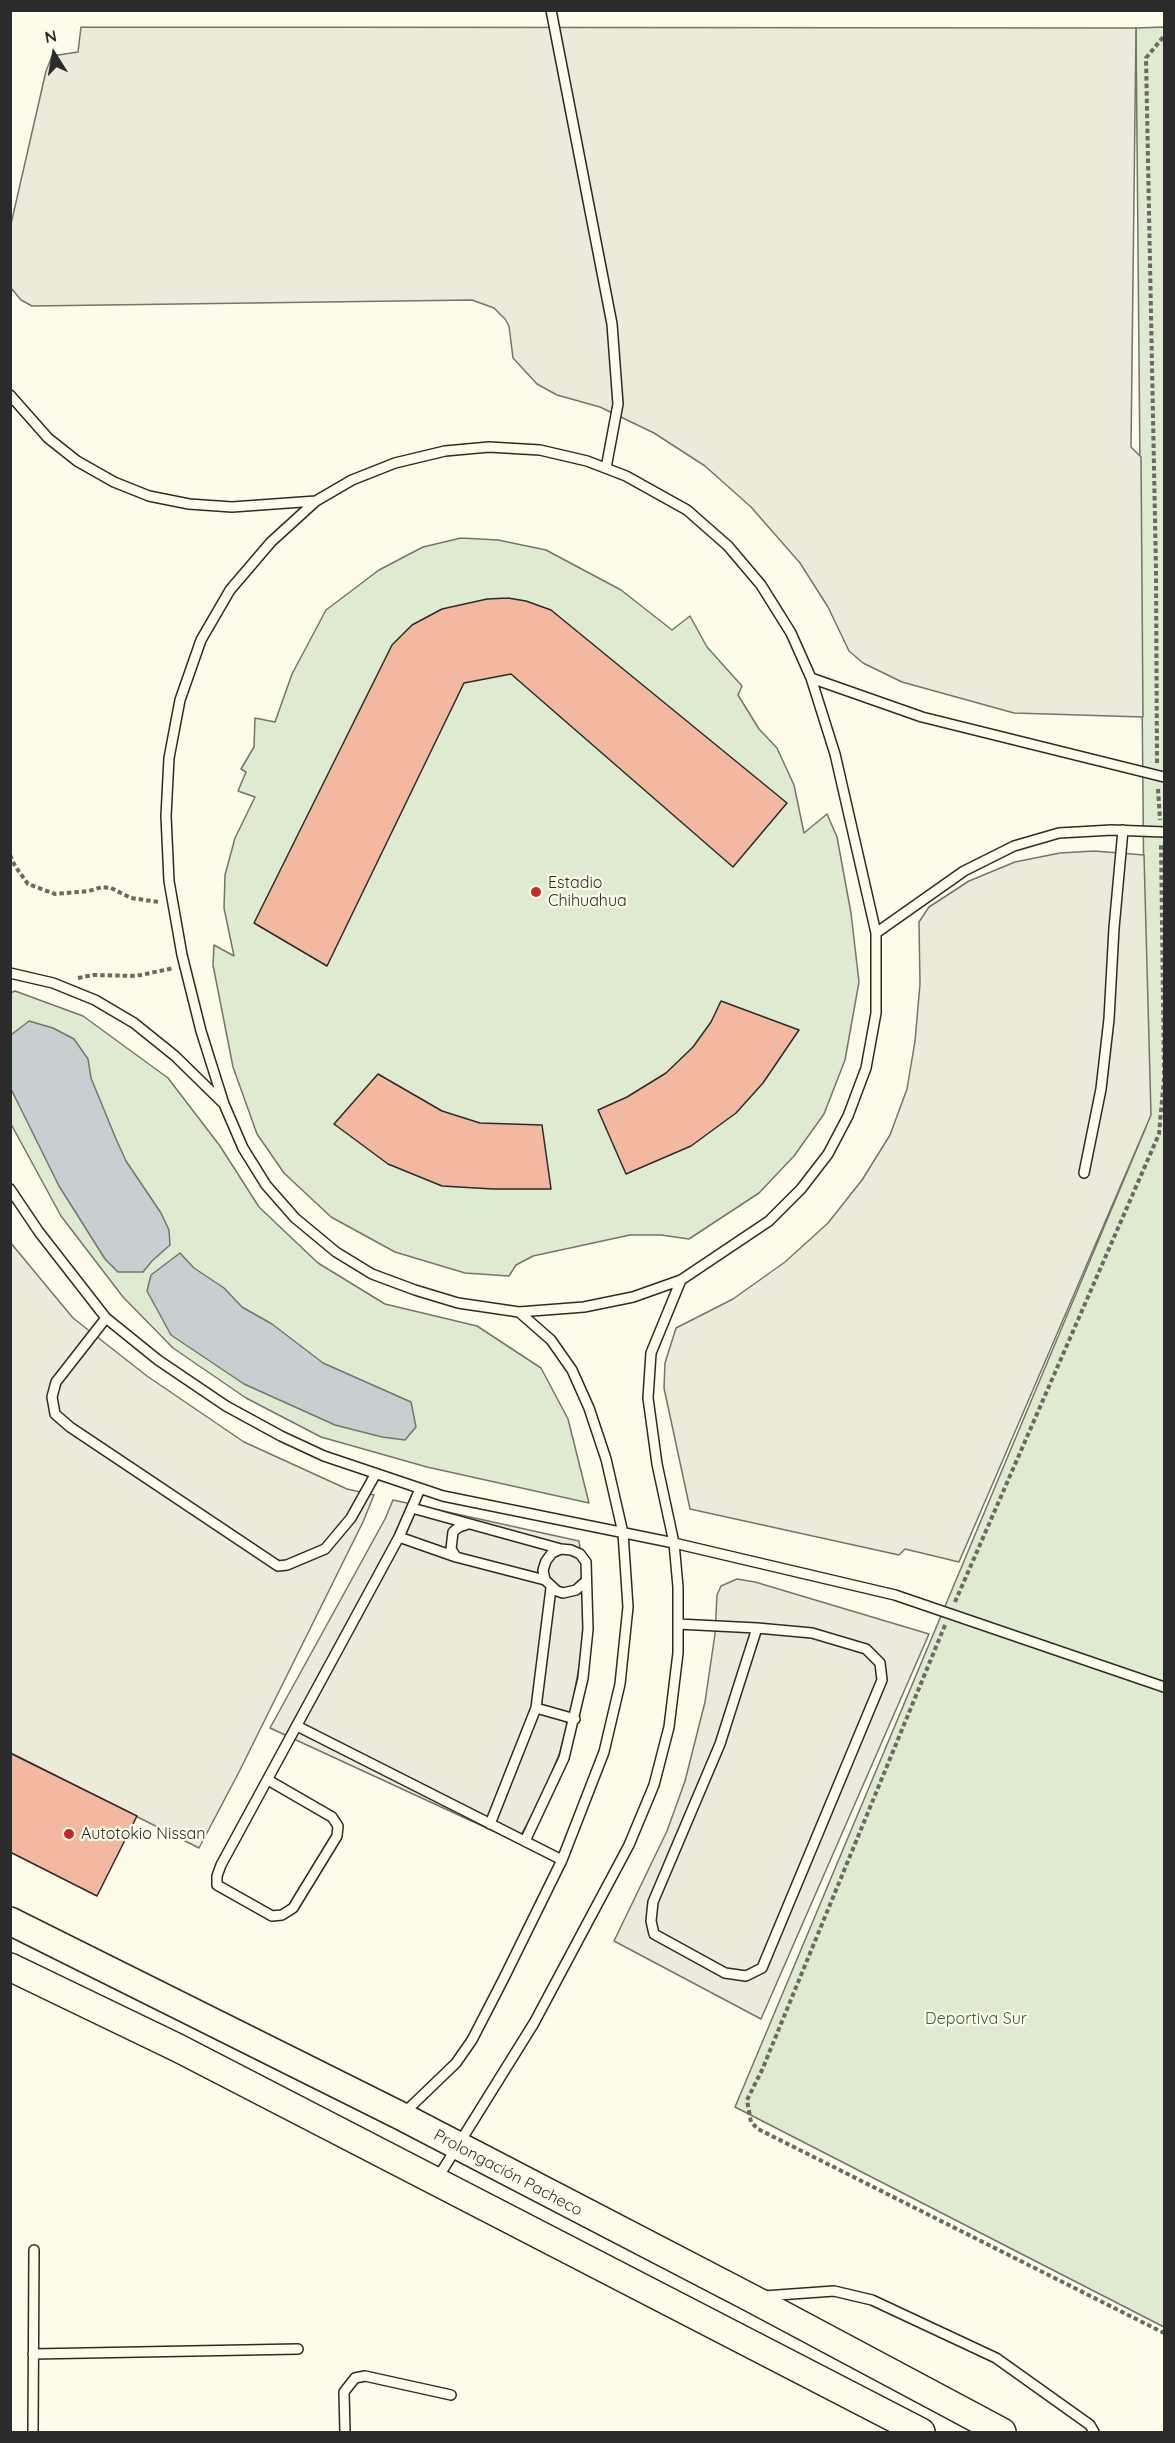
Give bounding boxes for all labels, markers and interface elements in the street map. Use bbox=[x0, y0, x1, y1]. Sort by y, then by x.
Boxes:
north arrow bbox=[24, 24, 84, 84]
text: N bbox=[43, 25, 58, 47]
place label: Estadio Chihuahua bbox=[548, 873, 627, 911]
marker: Estadio Chihuahua bbox=[529, 885, 543, 899]
place label: Autotokio Nissan bbox=[81, 1824, 205, 1844]
marker: Autotokio Nissan bbox=[62, 1827, 76, 1841]
park label: Deportiva Sur bbox=[925, 2009, 1027, 2029]
street label: Prolongación Pacheco bbox=[430, 2126, 586, 2220]

